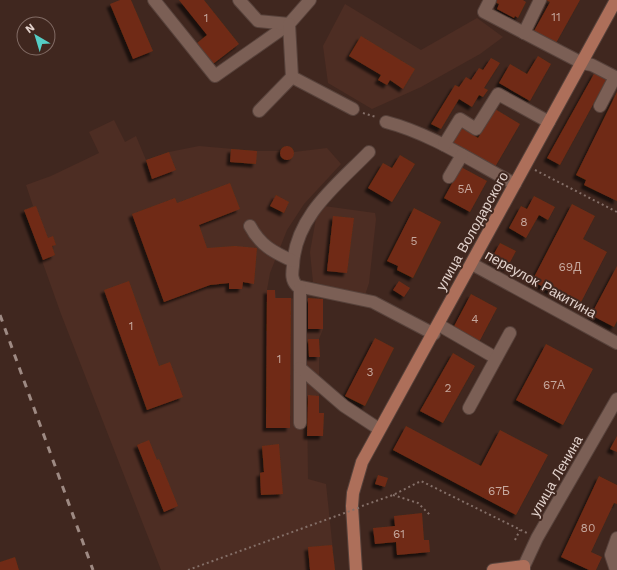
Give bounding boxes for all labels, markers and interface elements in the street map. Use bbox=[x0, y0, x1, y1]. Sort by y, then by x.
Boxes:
house number: 11 bbox=[551, 10, 561, 24]
house number: 1 bbox=[204, 11, 208, 25]
north arrow bbox=[16, 16, 56, 56]
text: N bbox=[23, 21, 37, 36]
street label: улица Володарского bbox=[433, 169, 511, 293]
house number: 5А bbox=[458, 182, 473, 196]
house number: 8 bbox=[520, 215, 528, 229]
house number: 5 bbox=[411, 234, 418, 248]
street label: переулок Ракитина bbox=[483, 247, 600, 321]
house number: 69Д bbox=[559, 260, 581, 274]
house number: 4 bbox=[471, 312, 479, 326]
house number: 1 bbox=[129, 319, 133, 333]
house number: 1 bbox=[277, 352, 281, 366]
house number: 3 bbox=[367, 365, 374, 379]
house number: 67А bbox=[543, 378, 565, 392]
house number: 2 bbox=[445, 381, 452, 395]
street label: улица Ленина bbox=[526, 432, 586, 520]
house number: 67Б bbox=[488, 484, 510, 498]
house number: 80 bbox=[581, 521, 595, 535]
house number: 61 bbox=[393, 527, 405, 541]

